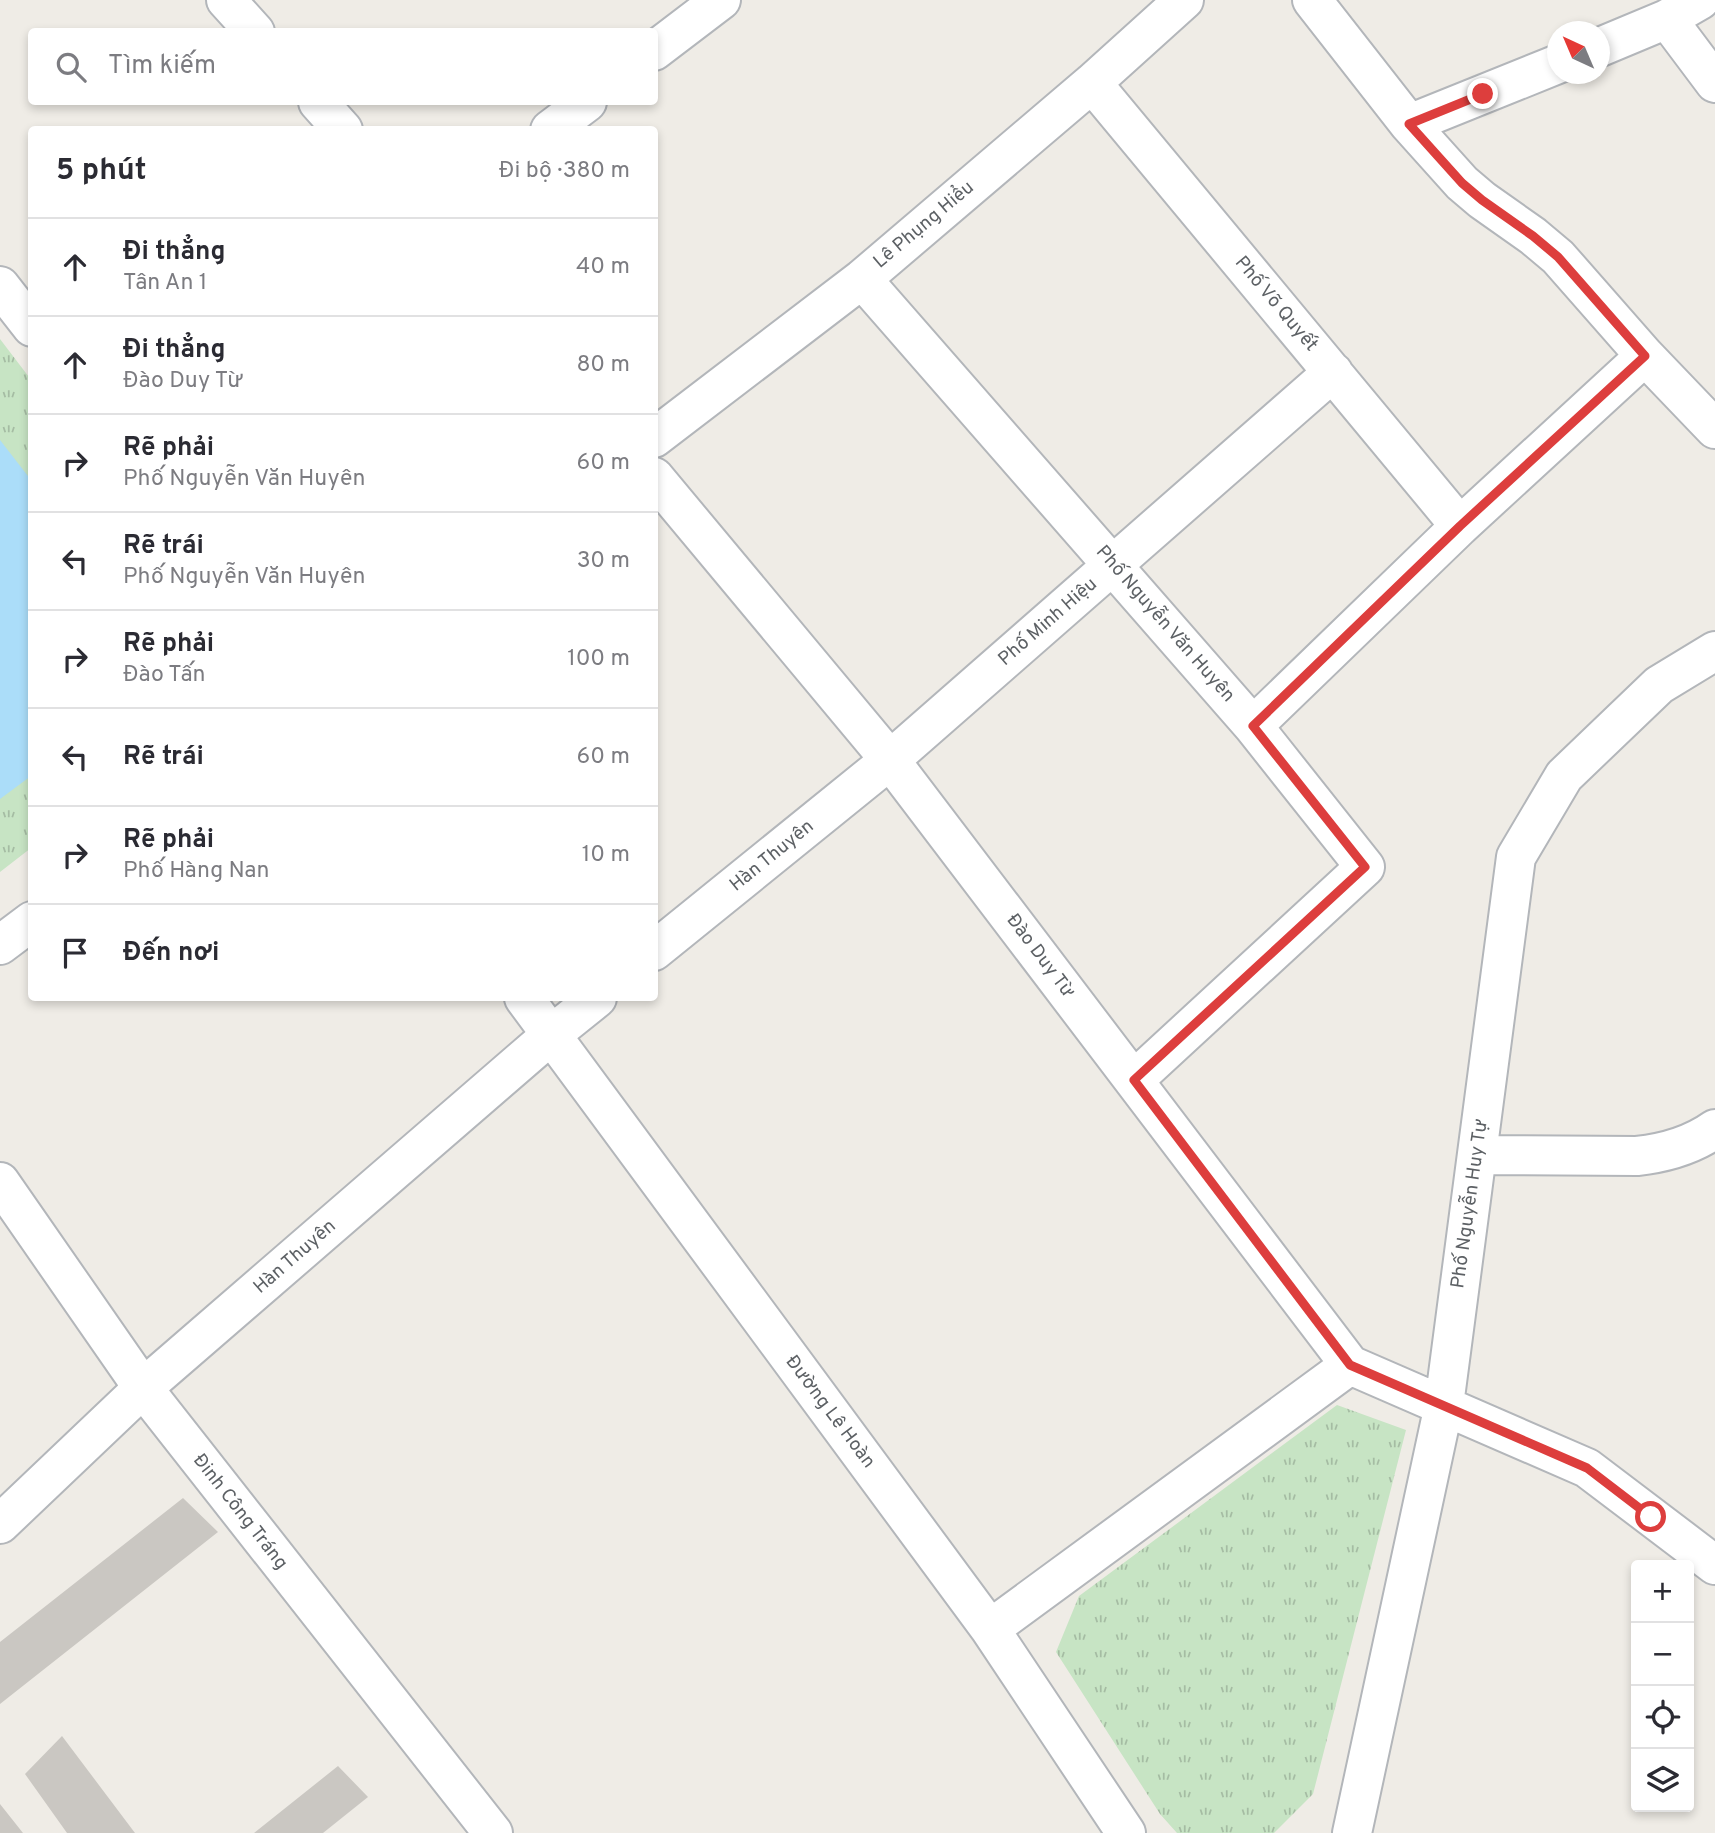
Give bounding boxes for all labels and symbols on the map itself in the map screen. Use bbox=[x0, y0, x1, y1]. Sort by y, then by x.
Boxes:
north arrow bbox=[1547, 21, 1610, 84]
route end bbox=[1467, 78, 1498, 109]
street label: Lê Phụng Hiểu bbox=[867, 174, 979, 274]
street label: Phố Võ Quyết bbox=[1229, 251, 1323, 357]
street label: Phố Nguyễn Văn Huyên bbox=[1090, 540, 1240, 707]
street label: Phố Minh Hiệu bbox=[994, 573, 1102, 671]
street label: Hàn Thuyên bbox=[725, 815, 819, 897]
street label: Đào Duy Từ bbox=[1001, 909, 1079, 1003]
street label: Phố Nguyễn Huy Tự bbox=[1445, 1118, 1494, 1290]
street label: Hàn Thuyên bbox=[249, 1215, 341, 1299]
street label: Đường Lê Hoàn bbox=[780, 1351, 880, 1473]
street label: Đinh Công Tráng bbox=[187, 1449, 293, 1575]
route start bbox=[1635, 1501, 1666, 1532]

